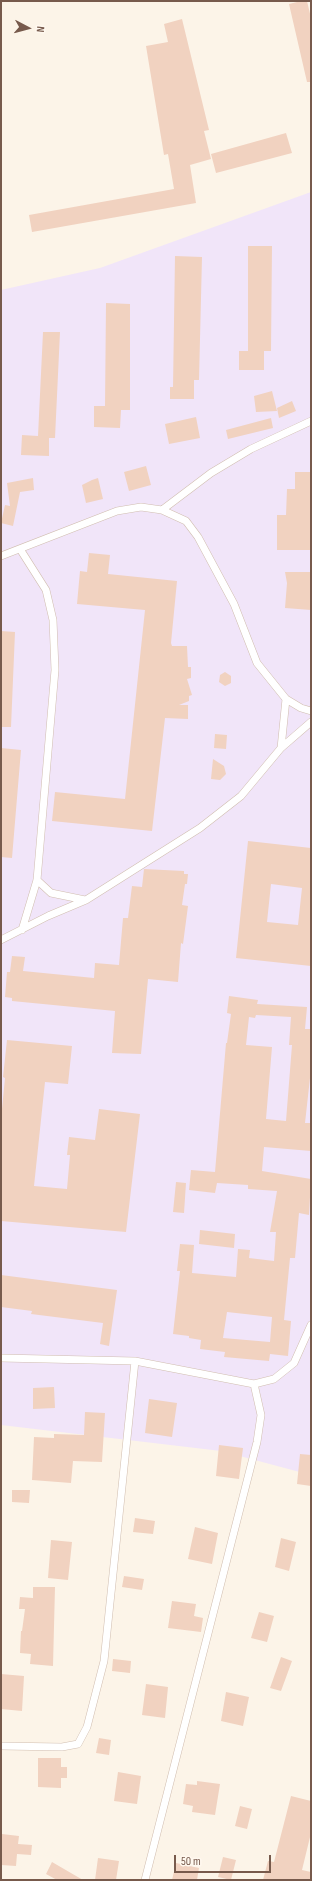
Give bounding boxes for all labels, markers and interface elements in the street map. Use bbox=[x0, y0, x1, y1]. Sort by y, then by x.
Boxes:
north arrow bbox=[8, 8, 48, 48]
text: N bbox=[34, 26, 47, 33]
scale bar bbox=[176, 1847, 273, 1873]
text: 50 m bbox=[181, 1854, 201, 1869]

